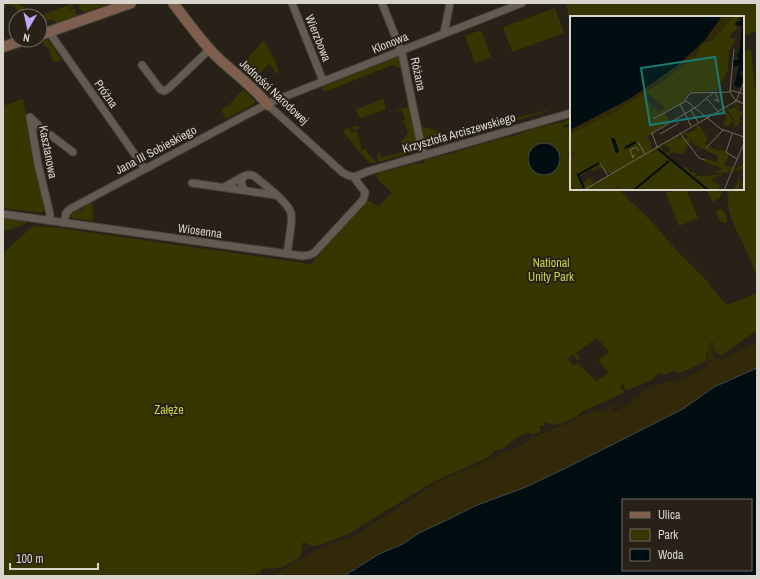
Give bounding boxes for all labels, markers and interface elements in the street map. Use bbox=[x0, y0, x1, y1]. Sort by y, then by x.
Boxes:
north arrow bbox=[8, 8, 48, 48]
street label: Wierzbowa bbox=[301, 12, 335, 64]
inset map bbox=[570, 16, 744, 190]
street label: Klonowa bbox=[370, 28, 411, 57]
text: N bbox=[22, 30, 31, 45]
street label: Jedności Narodowej bbox=[236, 56, 312, 128]
street label: Różana bbox=[407, 56, 429, 93]
street label: Próżna bbox=[91, 77, 122, 112]
street label: Krzysztofa Arciszewskiego bbox=[401, 109, 517, 157]
street label: Jana III Sobieskiego bbox=[113, 122, 199, 178]
street label: Kasztanowa bbox=[35, 124, 61, 180]
street label: Wiosenna bbox=[177, 220, 224, 242]
park label: National Unity Park bbox=[528, 255, 574, 285]
park label: Załęże bbox=[154, 402, 184, 418]
legend bbox=[622, 499, 752, 571]
text: Ulica bbox=[658, 507, 681, 523]
text: Park bbox=[658, 527, 678, 543]
scale bar bbox=[10, 545, 98, 571]
text: Woda bbox=[658, 547, 684, 563]
text: 100 m bbox=[16, 551, 43, 567]

